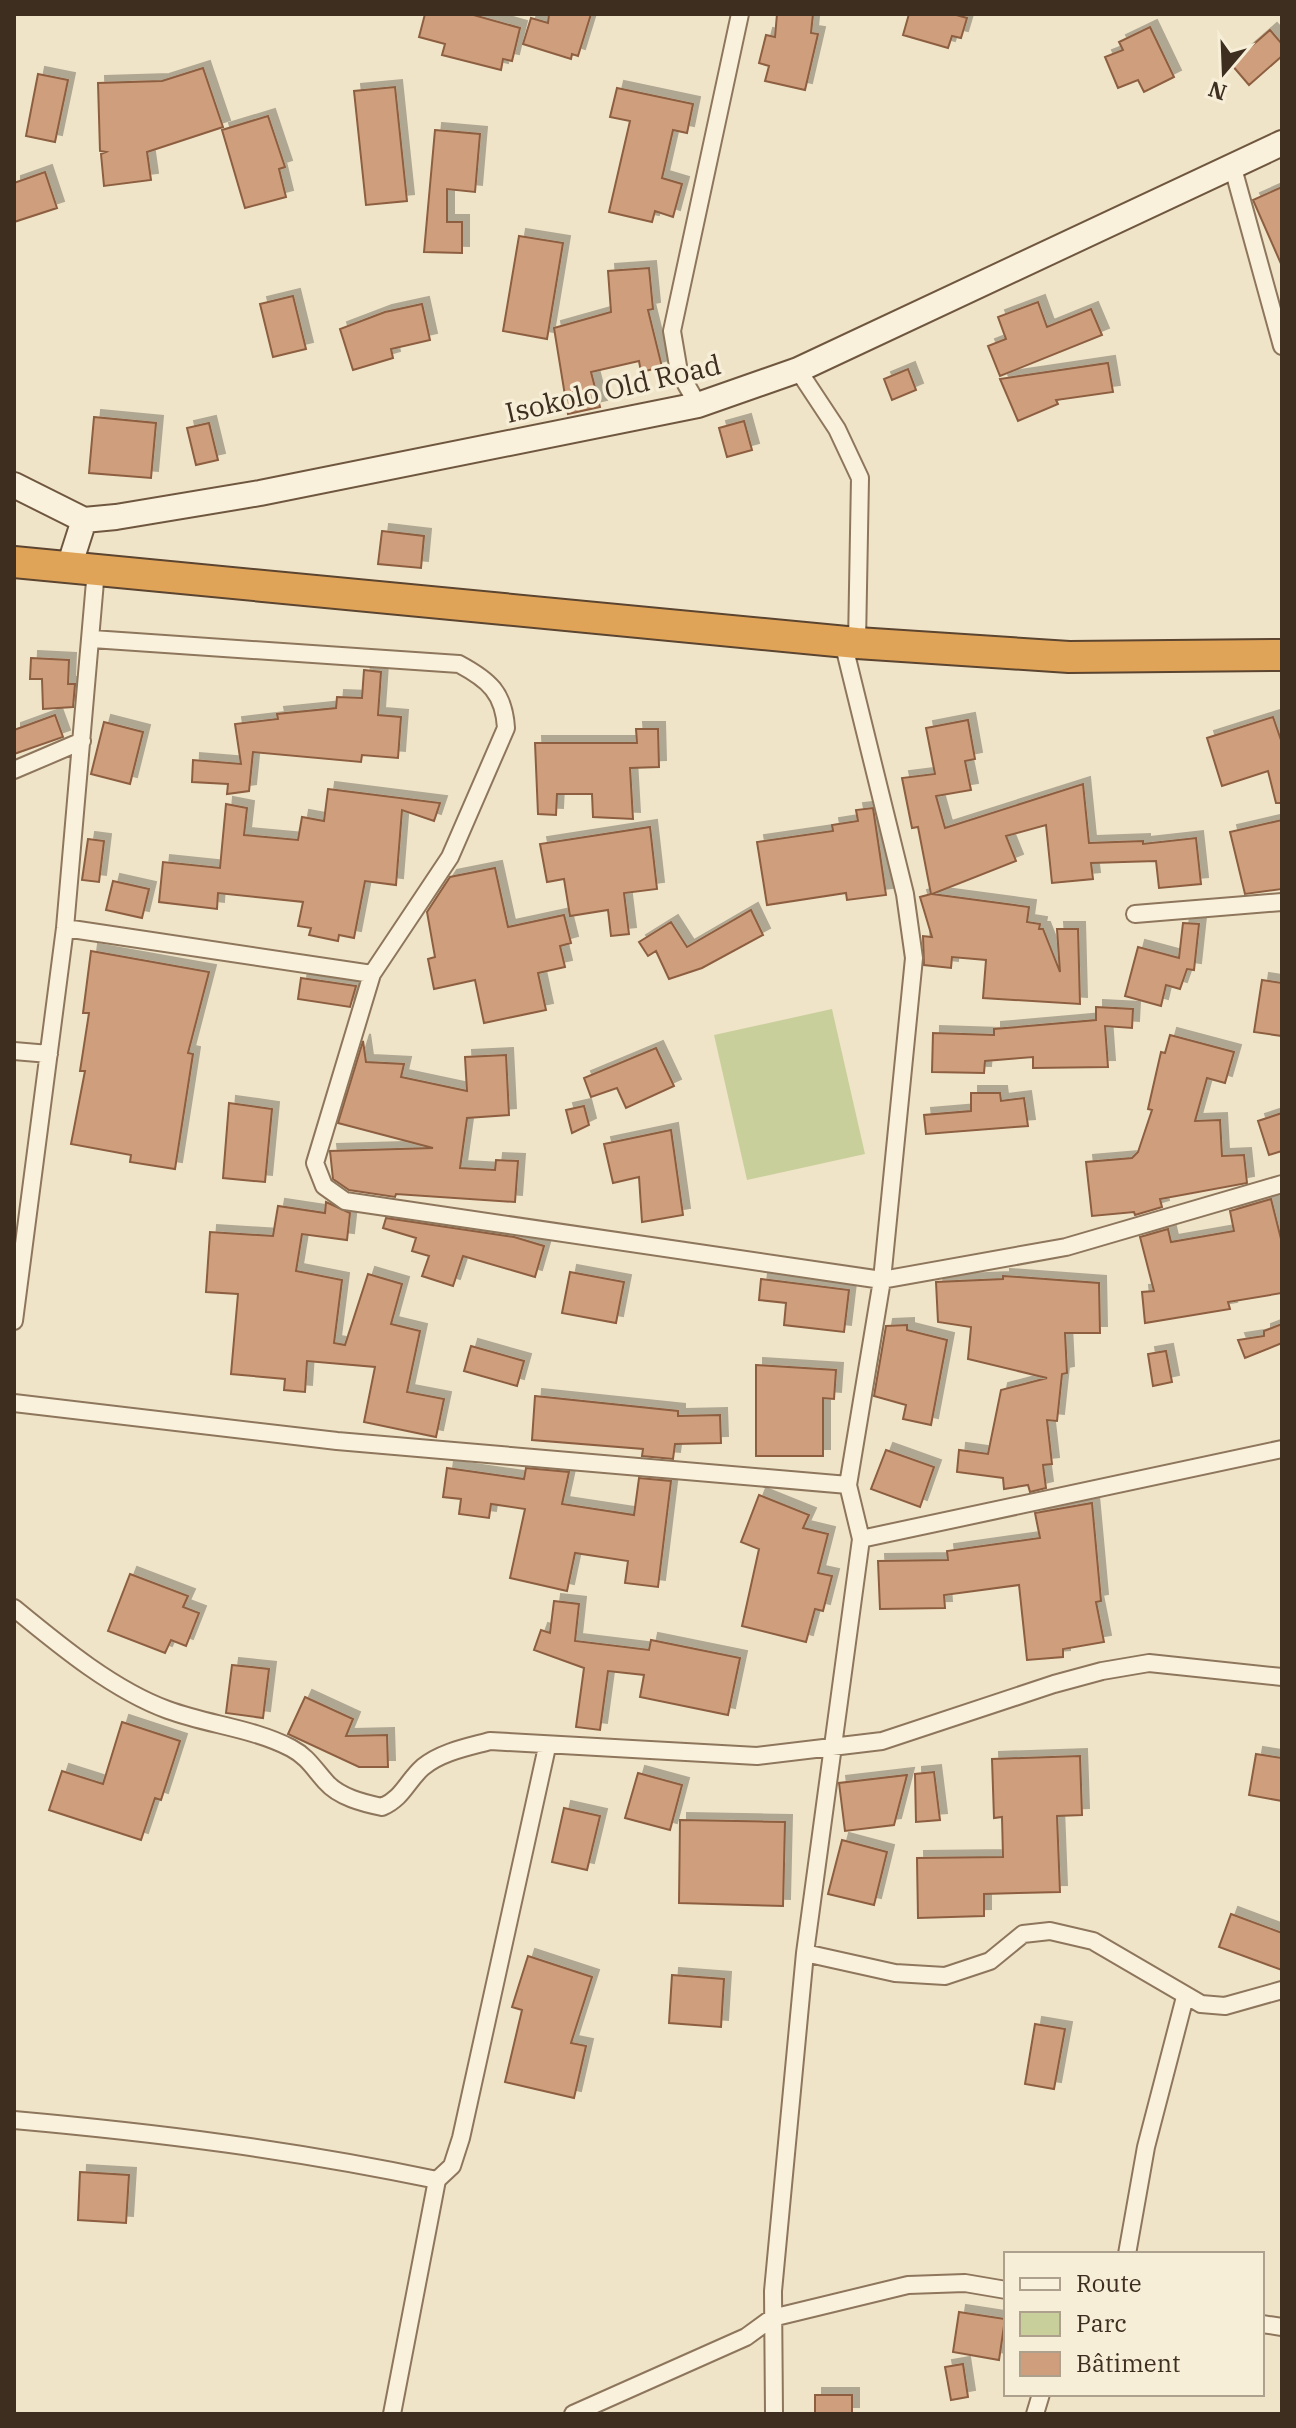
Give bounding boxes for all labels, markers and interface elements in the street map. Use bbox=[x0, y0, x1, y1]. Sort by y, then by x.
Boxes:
north arrow bbox=[1184, 32, 1264, 112]
text: N bbox=[1204, 75, 1230, 108]
street label: Isokolo Old Road bbox=[502, 345, 724, 431]
legend bbox=[1004, 2252, 1264, 2396]
text: Route bbox=[1076, 2267, 1142, 2299]
text: Parc bbox=[1076, 2307, 1127, 2339]
text: Bâtiment bbox=[1076, 2347, 1181, 2379]

